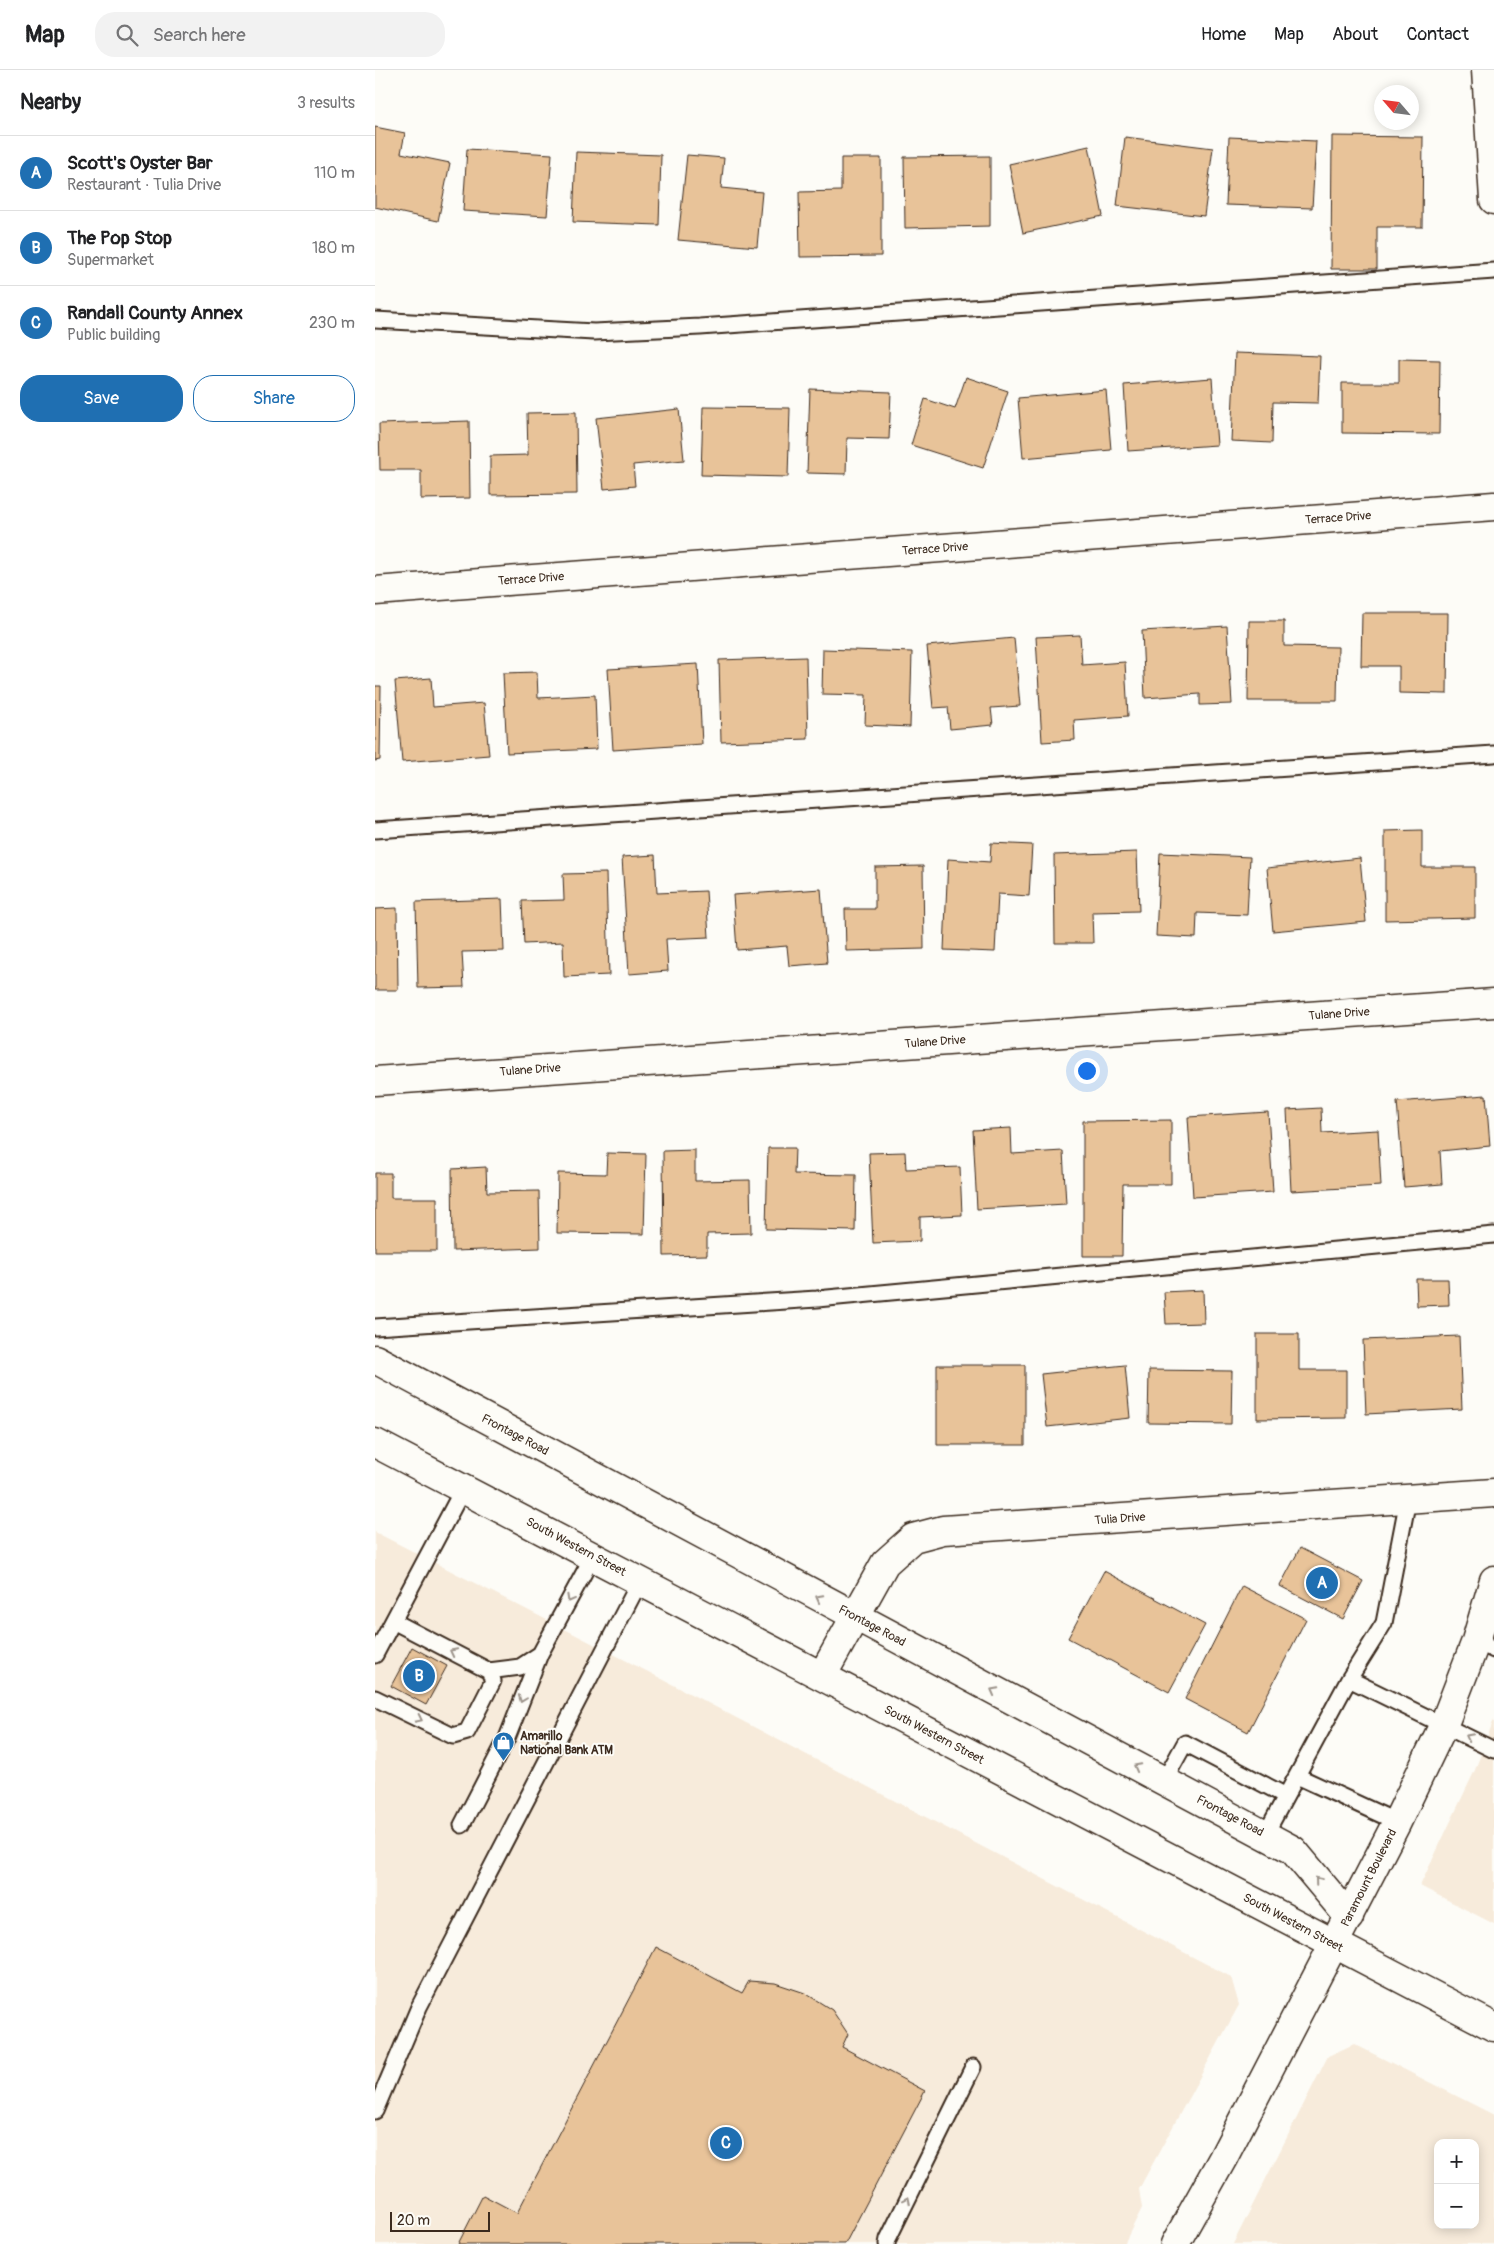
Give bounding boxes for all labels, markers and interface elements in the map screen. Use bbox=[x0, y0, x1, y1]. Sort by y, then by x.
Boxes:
search box bbox=[95, 12, 445, 57]
text: Map bbox=[25, 20, 65, 49]
icon: search bbox=[113, 21, 141, 49]
text: Search here bbox=[153, 23, 246, 47]
text: Home bbox=[1201, 23, 1246, 46]
text: Map bbox=[1274, 23, 1304, 46]
text: About bbox=[1332, 23, 1378, 46]
text: Contact bbox=[1406, 23, 1469, 46]
north arrow bbox=[1374, 85, 1419, 130]
text: Nearby bbox=[20, 89, 81, 116]
text: 3 results bbox=[297, 93, 355, 113]
text: Scott's Oyster Bar bbox=[67, 151, 213, 175]
text: A bbox=[31, 163, 41, 183]
text: 110 m bbox=[314, 163, 355, 183]
text: Restaurant · Tulia Drive bbox=[67, 175, 221, 195]
text: The Pop Stop bbox=[67, 226, 172, 250]
text: B bbox=[31, 238, 41, 258]
text: 180 m bbox=[312, 238, 355, 258]
text: Supermarket bbox=[67, 250, 154, 270]
text: Randall County Annex bbox=[67, 301, 243, 325]
text: C bbox=[31, 313, 41, 333]
text: 230 m bbox=[309, 313, 355, 333]
text: Public building bbox=[67, 325, 160, 345]
button: Save bbox=[20, 375, 183, 422]
button: Share bbox=[193, 375, 355, 422]
street label: Terrace Drive bbox=[1304, 508, 1372, 528]
street label: Terrace Drive bbox=[901, 539, 969, 559]
street label: Terrace Drive bbox=[497, 569, 565, 589]
street label: Tulane Drive bbox=[1308, 1004, 1370, 1024]
street label: Tulane Drive bbox=[904, 1032, 966, 1052]
your location bbox=[1074, 1058, 1100, 1084]
street label: Tulane Drive bbox=[499, 1060, 561, 1080]
street label: Frontage Road bbox=[479, 1411, 551, 1459]
street label: Tulia Drive bbox=[1094, 1510, 1146, 1528]
street label: South Western Street bbox=[523, 1514, 629, 1580]
pin: A bbox=[1306, 1564, 1338, 1602]
one-way arrow bbox=[566, 1594, 576, 1603]
one-way arrow bbox=[816, 1594, 825, 1604]
street label: Frontage Road bbox=[836, 1602, 908, 1650]
one-way arrow bbox=[449, 1648, 458, 1658]
pin: B bbox=[403, 1657, 435, 1695]
one-way arrow bbox=[990, 1687, 999, 1697]
one-way arrow bbox=[518, 1695, 528, 1703]
street label: South Western Street bbox=[881, 1702, 987, 1768]
one-way arrow bbox=[414, 1713, 423, 1723]
place label: Amarillo National Bank ATM bbox=[520, 1729, 613, 1758]
shop icon: Amarillo National Bank ATM bbox=[492, 1731, 516, 1762]
one-way arrow bbox=[1465, 1733, 1474, 1743]
one-way arrow bbox=[1133, 1763, 1142, 1773]
street label: Frontage Road bbox=[1194, 1792, 1266, 1840]
street label: Paramount Boulevard bbox=[1338, 1826, 1400, 1929]
one-way arrow bbox=[1314, 1876, 1323, 1885]
street label: South Western Street bbox=[1240, 1890, 1346, 1956]
pin: C bbox=[710, 2124, 742, 2162]
map controls bbox=[1434, 2139, 1479, 2229]
button: + bbox=[1434, 2139, 1479, 2184]
button: − bbox=[1434, 2184, 1479, 2229]
one-way arrow bbox=[901, 2196, 911, 2205]
scale bar bbox=[390, 2209, 490, 2232]
text: 20 m bbox=[397, 2212, 430, 2229]

